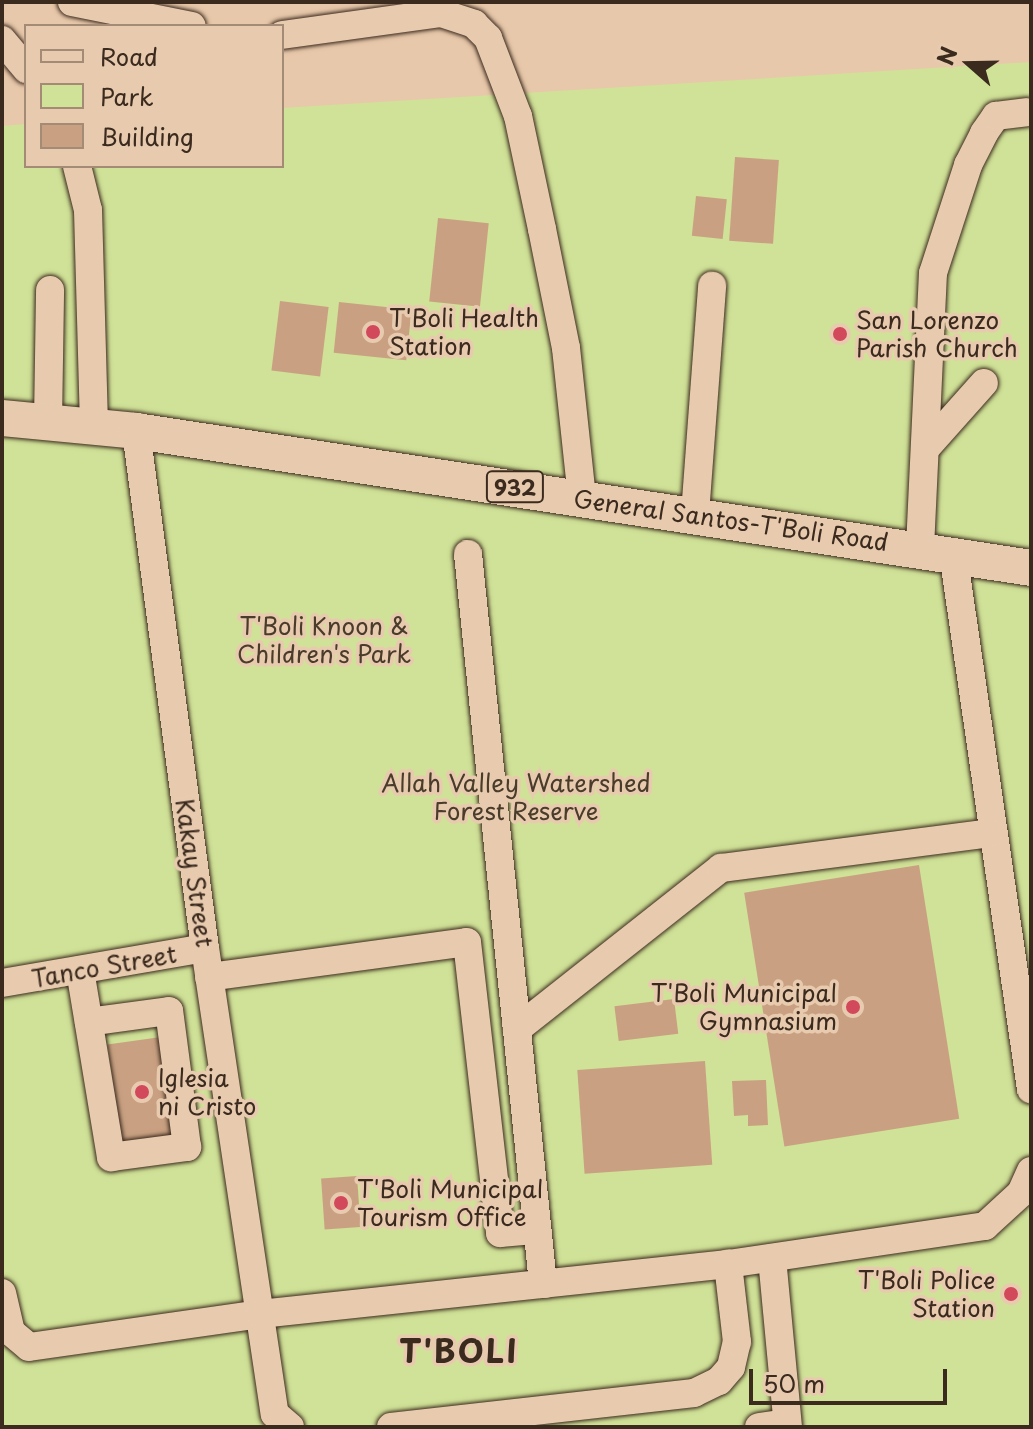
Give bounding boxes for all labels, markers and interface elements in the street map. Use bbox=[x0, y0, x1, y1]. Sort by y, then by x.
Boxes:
legend bbox=[24, 24, 284, 168]
north arrow bbox=[929, 24, 1009, 104]
text: Road bbox=[100, 38, 158, 74]
text: N bbox=[927, 42, 964, 69]
text: Park bbox=[100, 78, 154, 114]
text: Building bbox=[100, 118, 194, 154]
place label: T'Boli Health Station bbox=[389, 304, 540, 360]
place label: San Lorenzo Parish Church bbox=[856, 306, 1017, 362]
marker: T'Boli Health Station bbox=[364, 323, 382, 341]
marker: San Lorenzo Parish Church bbox=[831, 325, 849, 343]
road number: 932 bbox=[485, 469, 545, 505]
street label: General Santos-T'Boli Road bbox=[571, 484, 891, 556]
park label: T'Boli Knoon & Children's Park bbox=[237, 612, 411, 668]
park label: Allah Valley Watershed Forest Reserve bbox=[381, 769, 651, 825]
street label: Kakay Street bbox=[170, 796, 220, 950]
street label: Tanco Street bbox=[29, 939, 179, 993]
place label: T'Boli Municipal Gymnasium bbox=[649, 979, 837, 1035]
marker: T'Boli Municipal Gymnasium bbox=[844, 998, 862, 1016]
place label: Iglesia ni Cristo bbox=[158, 1064, 256, 1120]
marker: Iglesia ni Cristo bbox=[133, 1083, 151, 1101]
place label: T'Boli Municipal Tourism Office bbox=[357, 1175, 545, 1231]
marker: T'Boli Municipal Tourism Office bbox=[332, 1194, 350, 1212]
place label: T'Boli Police Station bbox=[856, 1266, 995, 1322]
marker: T'Boli Police Station bbox=[1002, 1285, 1020, 1303]
district label: T'BOLI bbox=[399, 1331, 519, 1369]
scale bar bbox=[753, 1353, 951, 1403]
text: 50 m bbox=[763, 1365, 825, 1401]

